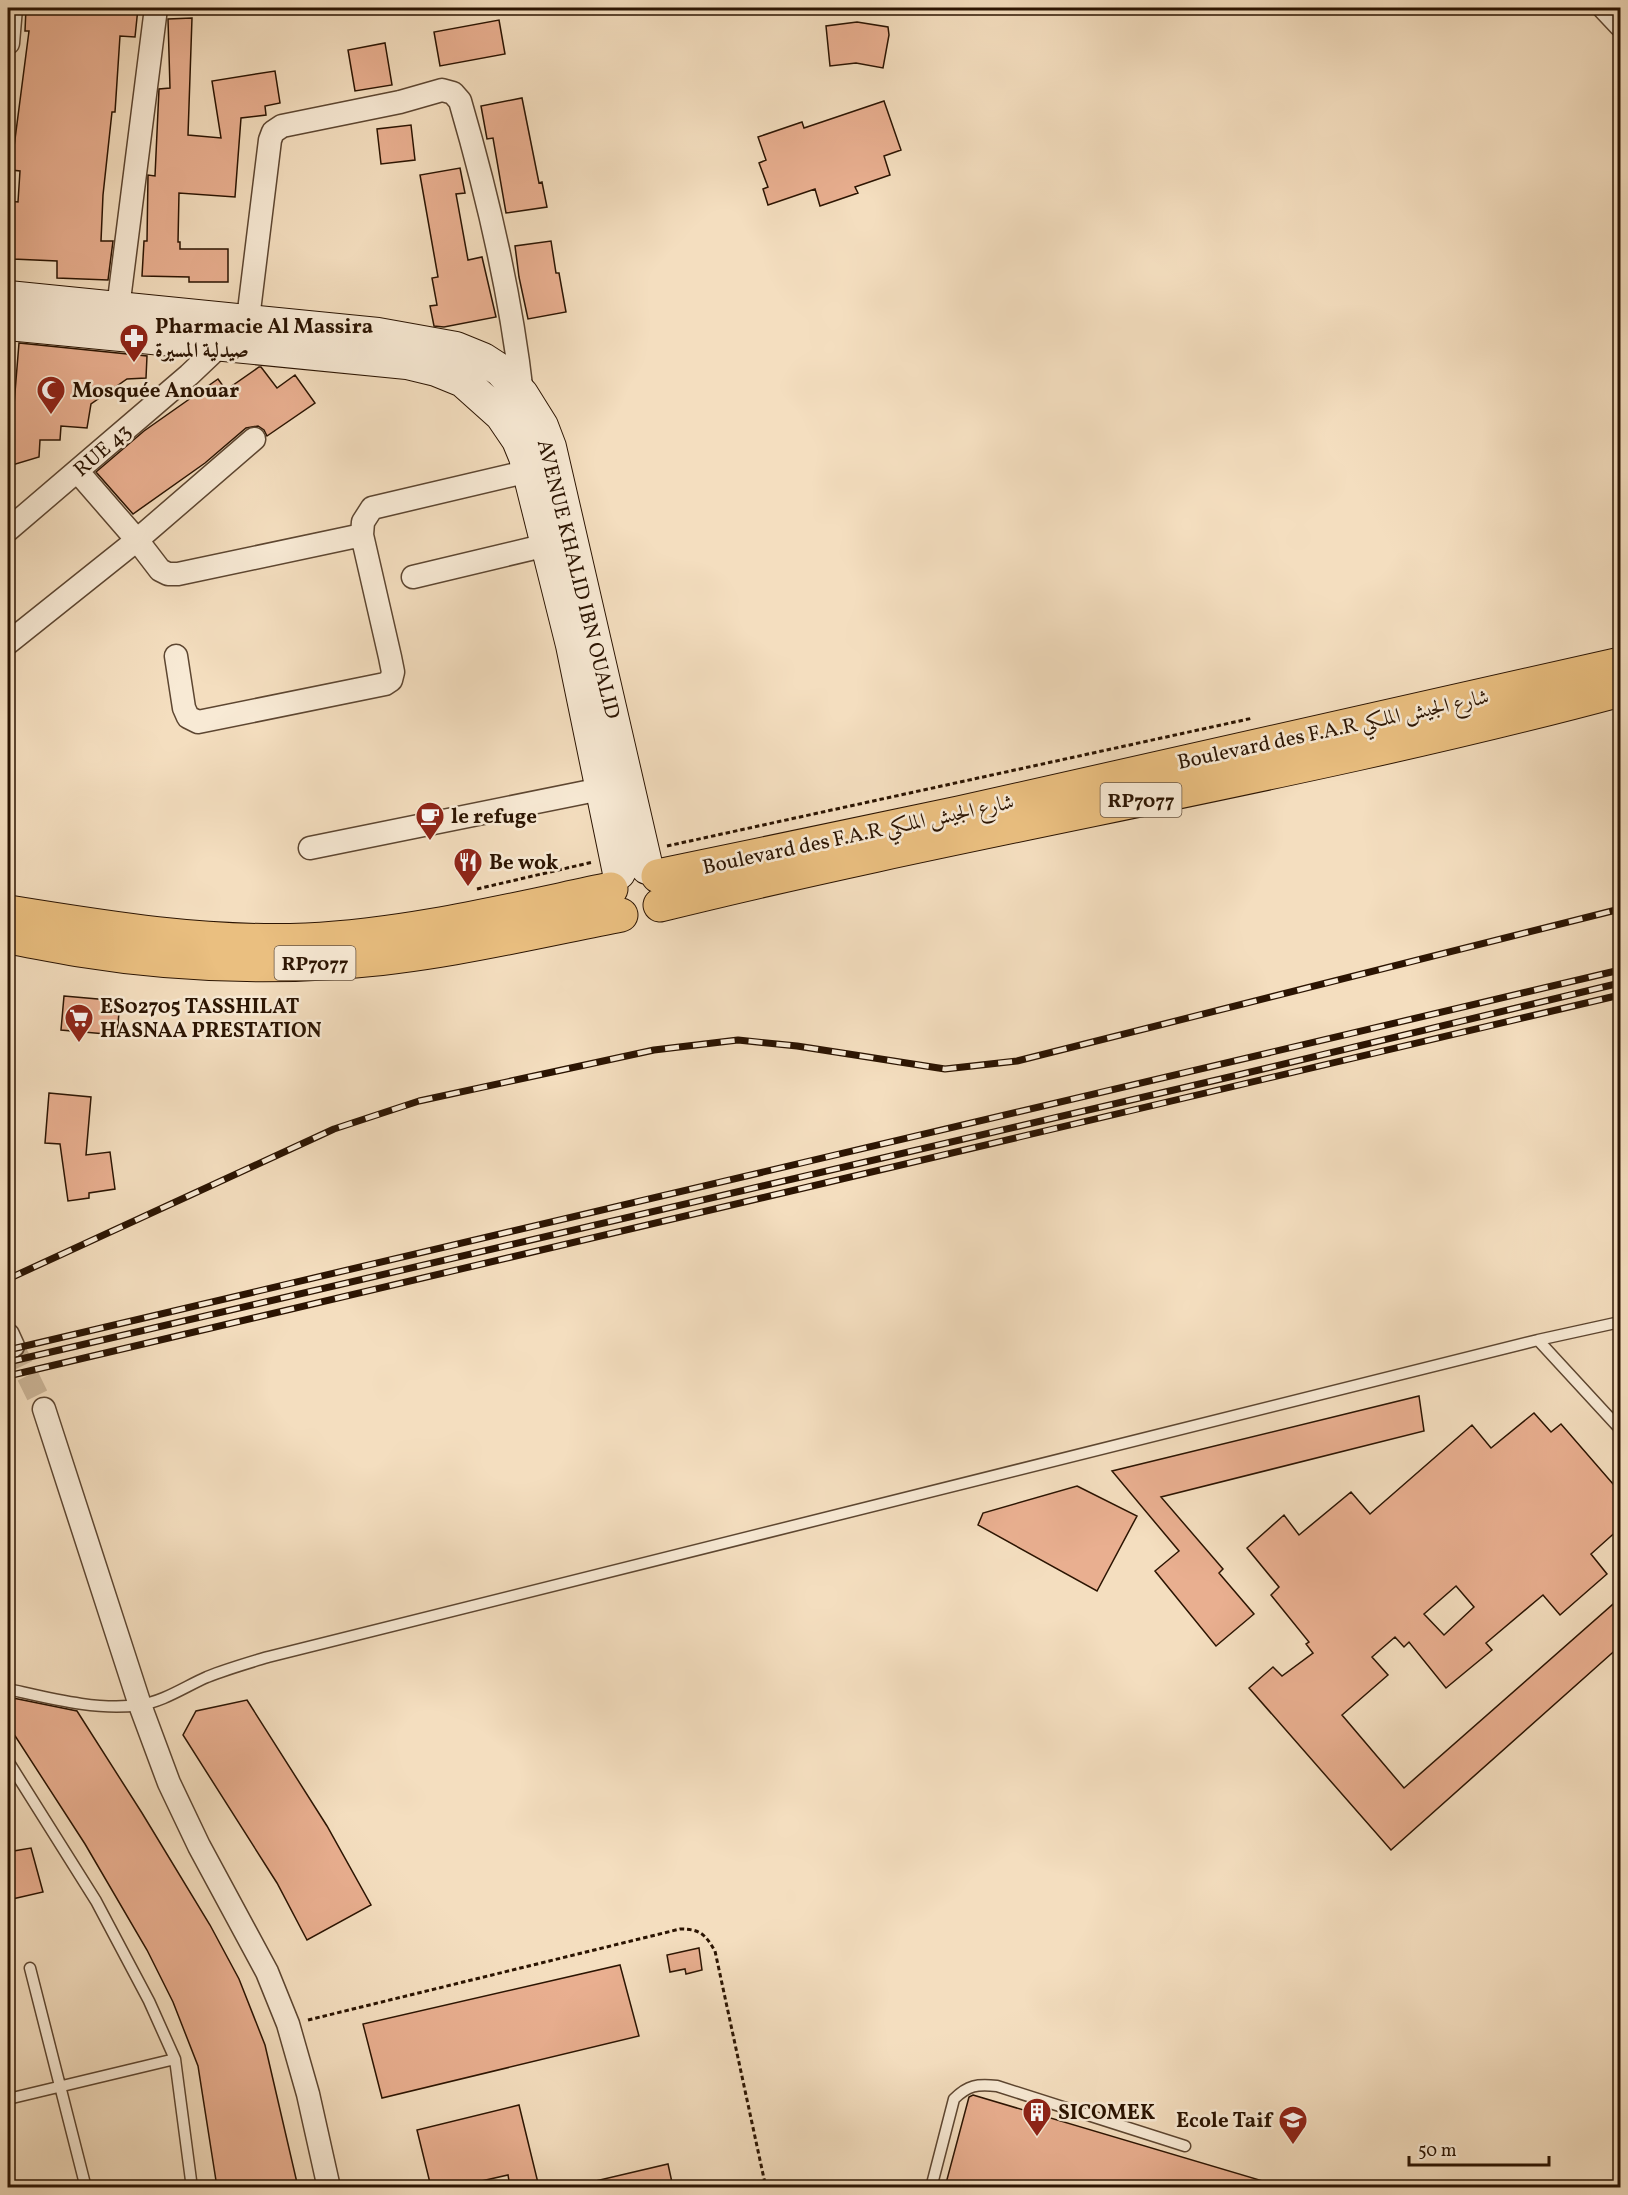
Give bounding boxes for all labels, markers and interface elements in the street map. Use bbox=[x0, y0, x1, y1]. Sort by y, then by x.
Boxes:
place label: Pharmacie Al Massira صيدلية المسيرة bbox=[155, 313, 373, 366]
pharmacy icon: Pharmacie Al Massira صيدلية المسيرة bbox=[118, 322, 150, 364]
mosque icon: Mosquée Anouar bbox=[35, 374, 67, 416]
place label: Mosquée Anouar bbox=[72, 377, 239, 406]
street label: RUE 43 bbox=[68, 418, 138, 484]
street label: AVENUE KHALID IBN OUALID bbox=[529, 437, 626, 722]
street label: Boulevard des F.A.R شارع الجيش الملكي bbox=[1175, 683, 1492, 781]
road number: RP7077 bbox=[1100, 783, 1182, 817]
street label: Boulevard des F.A.R شارع الجيش الملكي bbox=[700, 788, 1017, 886]
cafe icon: le refuge bbox=[414, 800, 446, 842]
place label: le refuge bbox=[451, 803, 537, 832]
restaurant icon: Be wok bbox=[452, 846, 484, 888]
place label: Be wok bbox=[489, 849, 559, 878]
road number: RP7077 bbox=[274, 946, 356, 980]
place label: ES02705 TASSHILAT HASNAA PRESTATION bbox=[100, 993, 322, 1046]
supermarket icon: ES02705 TASSHILAT HASNAA PRESTATION bbox=[63, 1002, 95, 1044]
building icon: SICOMEK bbox=[1021, 2096, 1053, 2138]
place label: SICOMEK bbox=[1058, 2099, 1155, 2128]
school or university icon: Ecole Taif bbox=[1277, 2104, 1309, 2146]
place label: Ecole Taif bbox=[1176, 2107, 1274, 2136]
scale bar bbox=[1409, 2129, 1548, 2167]
text: 50 m bbox=[1418, 2139, 1457, 2164]

